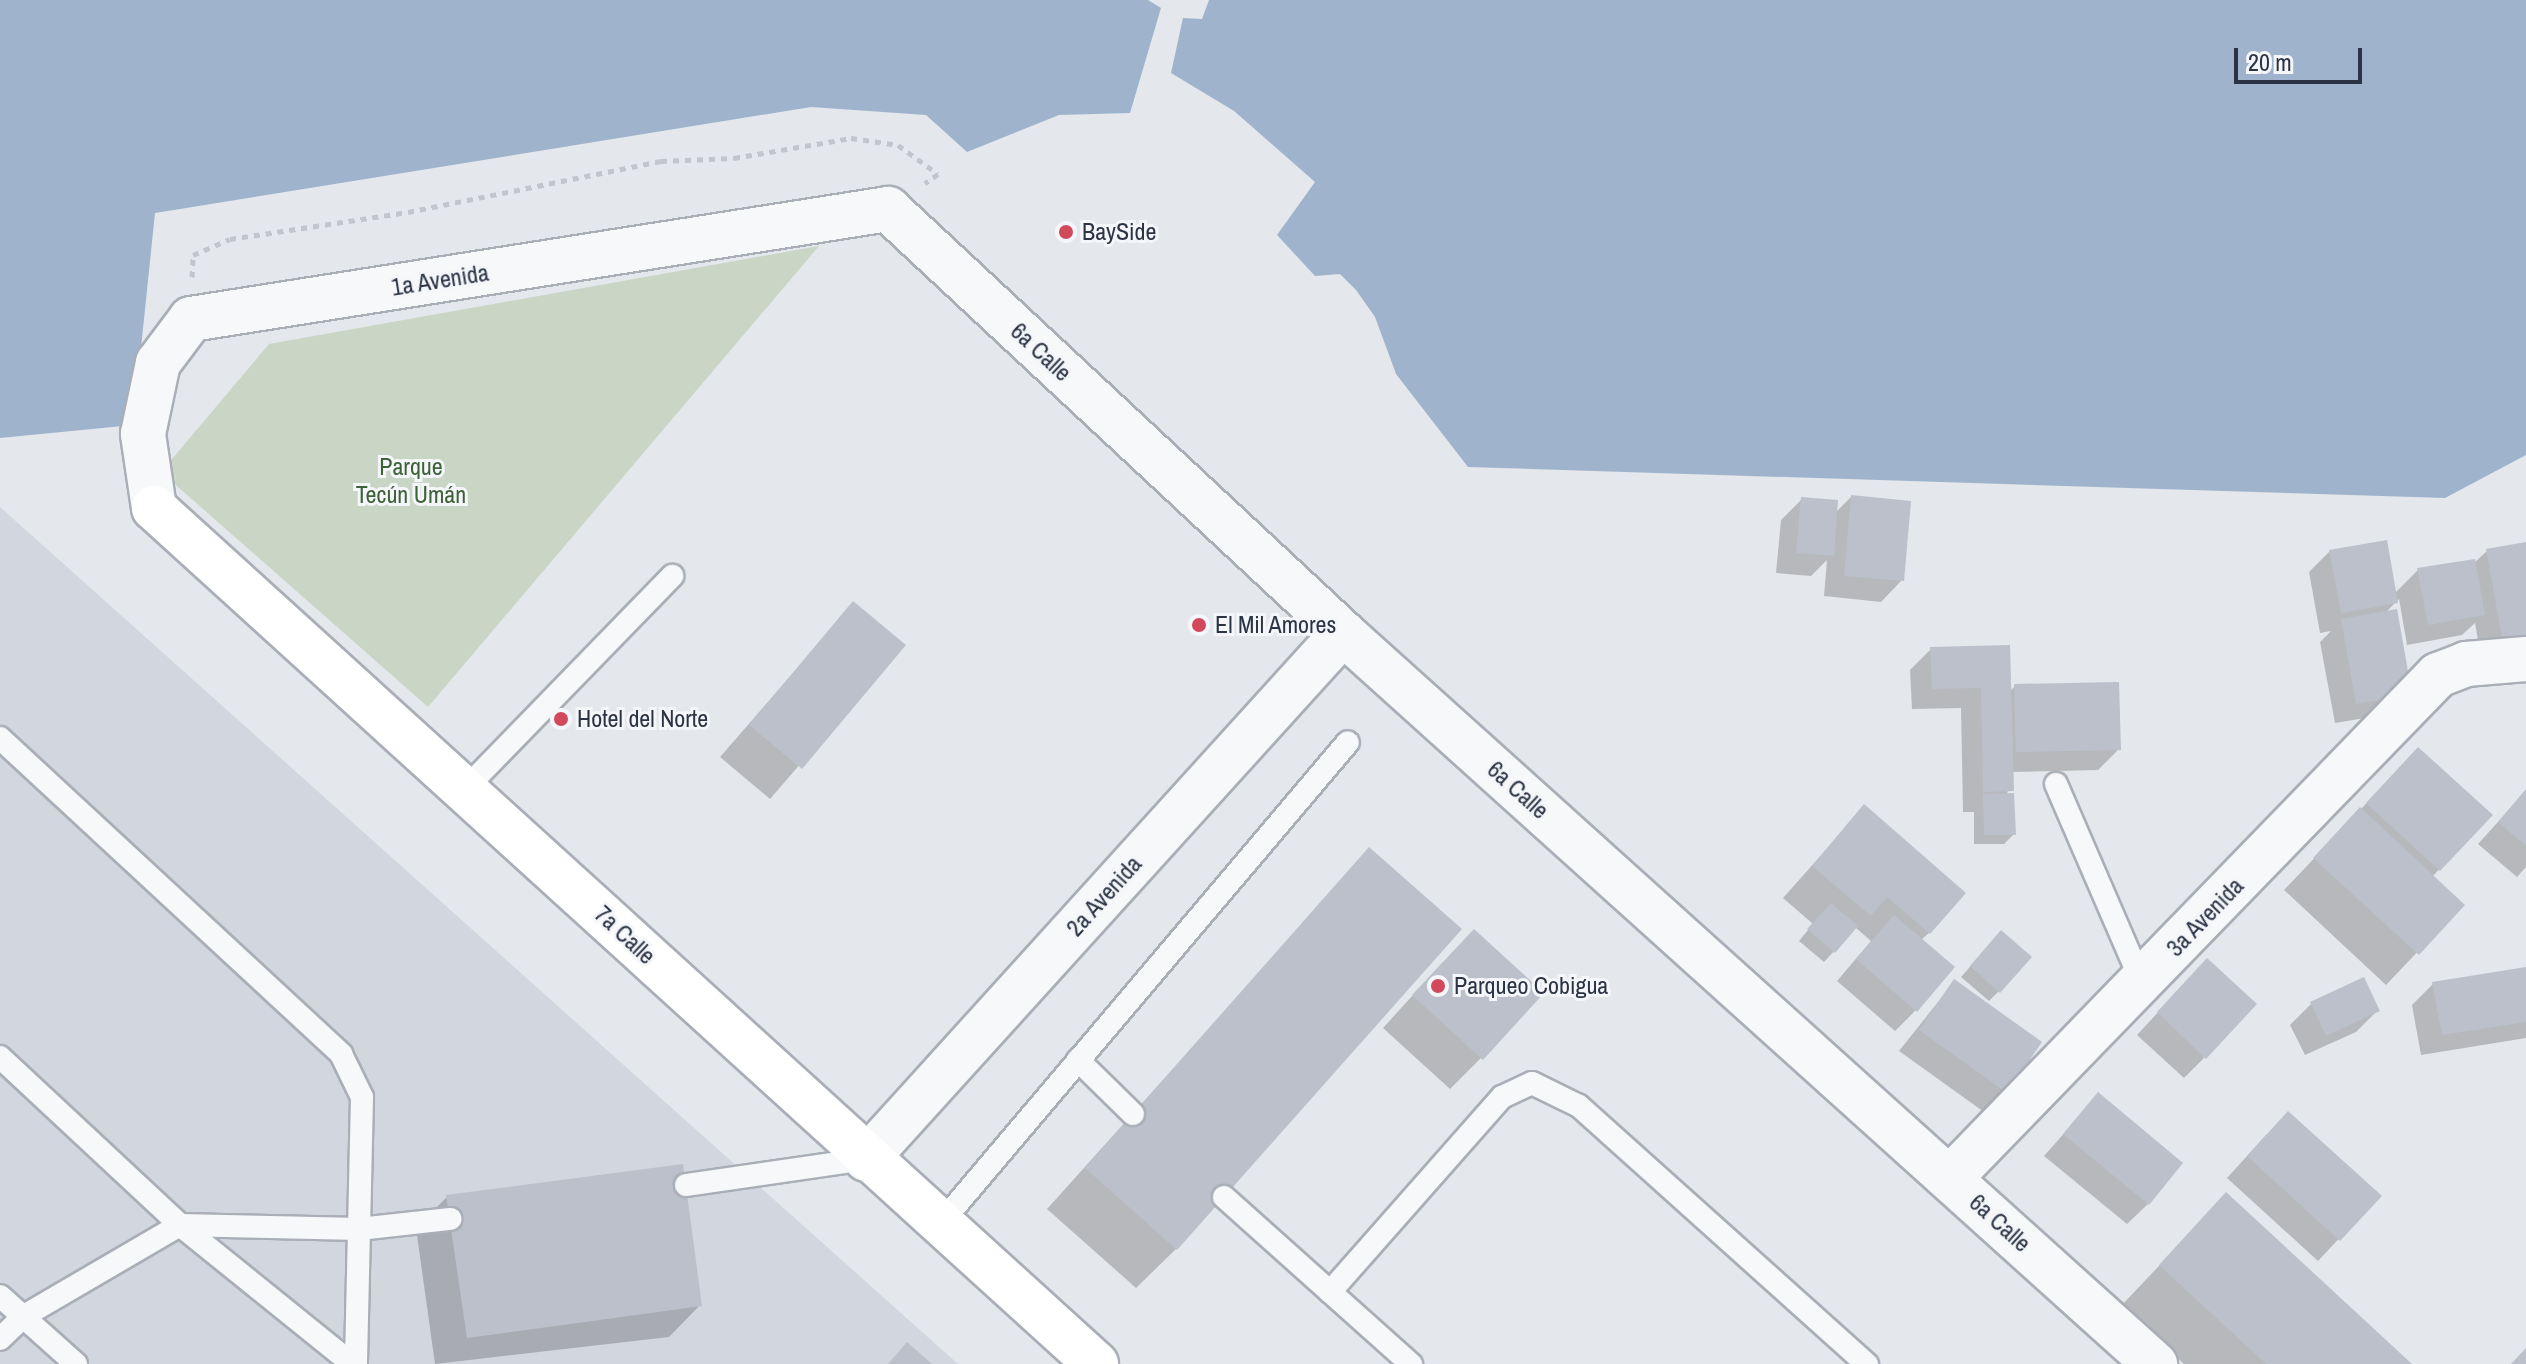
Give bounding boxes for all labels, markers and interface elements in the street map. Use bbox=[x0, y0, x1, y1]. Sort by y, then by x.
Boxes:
scale bar bbox=[2238, 32, 2366, 82]
text: 20 m bbox=[2248, 46, 2292, 78]
place label: BaySide bbox=[1082, 218, 1156, 246]
marker: BaySide bbox=[1057, 223, 1075, 241]
street label: 1a Avenida bbox=[389, 258, 491, 302]
street label: 6a Calle bbox=[1005, 317, 1077, 387]
park label: Parque Tecún Umán bbox=[356, 453, 466, 509]
place label: El Mil Amores bbox=[1215, 611, 1337, 639]
marker: El Mil Amores bbox=[1190, 616, 1208, 634]
place label: Hotel del Norte bbox=[577, 705, 708, 733]
marker: Hotel del Norte bbox=[552, 710, 570, 728]
street label: 6a Calle bbox=[1482, 755, 1554, 825]
street label: 2a Avenida bbox=[1060, 849, 1148, 943]
street label: 3a Avenida bbox=[2160, 871, 2250, 963]
street label: 7a Calle bbox=[589, 900, 661, 970]
place label: Parqueo Cobigua bbox=[1454, 972, 1608, 1000]
marker: Parqueo Cobigua bbox=[1429, 977, 1447, 995]
street label: 6a Calle bbox=[1964, 1188, 2036, 1258]

